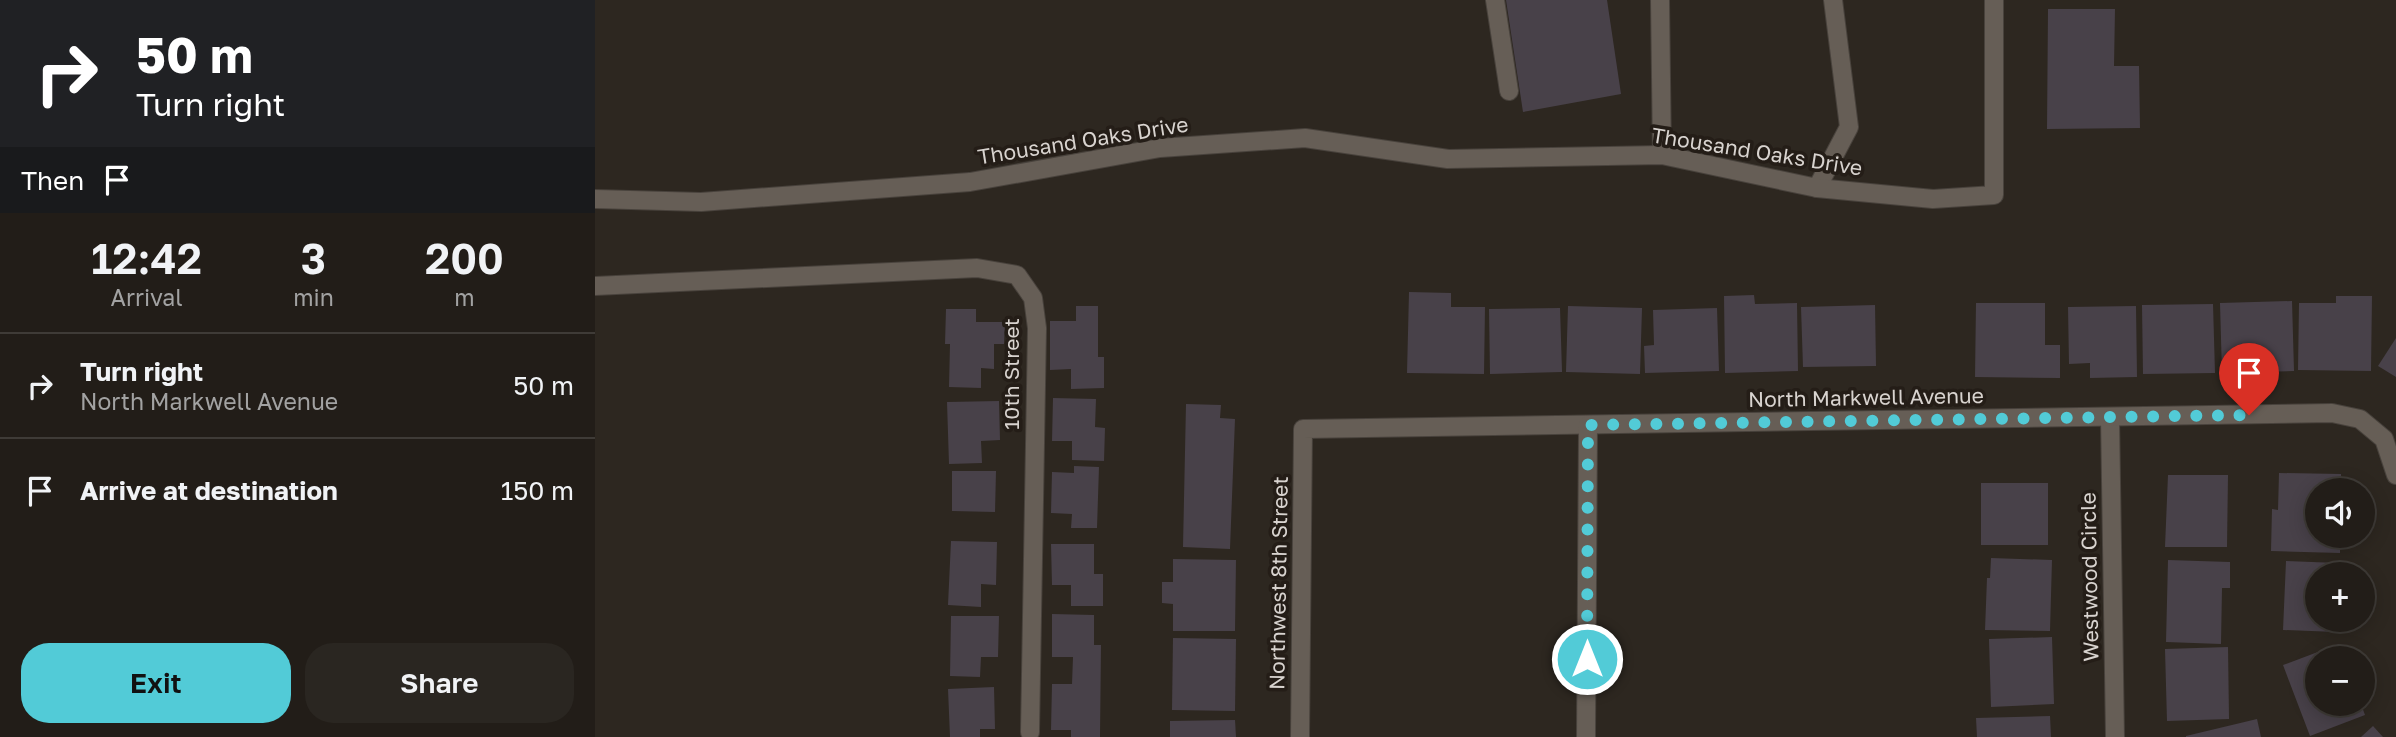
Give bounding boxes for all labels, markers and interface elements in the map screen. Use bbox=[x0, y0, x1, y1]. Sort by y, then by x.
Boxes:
text: 50 m bbox=[136, 25, 253, 84]
icon: right bbox=[21, 28, 112, 119]
text: Turn right bbox=[136, 85, 285, 123]
street label: Thousand Oaks Drive bbox=[976, 111, 1190, 170]
street label: Thousand Oaks Drive bbox=[1650, 122, 1864, 181]
icon: arrive bbox=[98, 161, 136, 199]
text: Then bbox=[21, 165, 84, 196]
text: 12:42 bbox=[91, 233, 202, 283]
text: 3 bbox=[301, 233, 326, 283]
text: 200 bbox=[425, 233, 504, 283]
text: Arrival bbox=[111, 283, 183, 311]
text: min bbox=[293, 283, 334, 311]
text: m bbox=[454, 283, 475, 311]
street label: 10th Street bbox=[998, 318, 1024, 430]
pin bbox=[2219, 343, 2279, 415]
icon: arrive bbox=[2230, 354, 2268, 392]
text: Turn right bbox=[80, 356, 203, 387]
icon: right bbox=[21, 367, 59, 405]
text: 50 m bbox=[513, 370, 574, 401]
street label: North Markwell Avenue bbox=[1748, 382, 1984, 412]
text: North Markwell Avenue bbox=[80, 387, 338, 415]
icon: arrive bbox=[21, 472, 59, 510]
text: Arrive at destination bbox=[80, 475, 338, 506]
text: 150 m bbox=[501, 475, 574, 506]
street label: Northwest 8th Street bbox=[1263, 476, 1293, 690]
map controls bbox=[2305, 478, 2375, 716]
button: sound bbox=[2305, 478, 2375, 548]
street label: Westwood Circle bbox=[2075, 492, 2103, 662]
button: + bbox=[2305, 562, 2375, 632]
position arrow bbox=[1550, 622, 1624, 696]
button: Exit bbox=[21, 643, 291, 723]
button: Share bbox=[305, 643, 574, 723]
button: − bbox=[2305, 646, 2375, 716]

